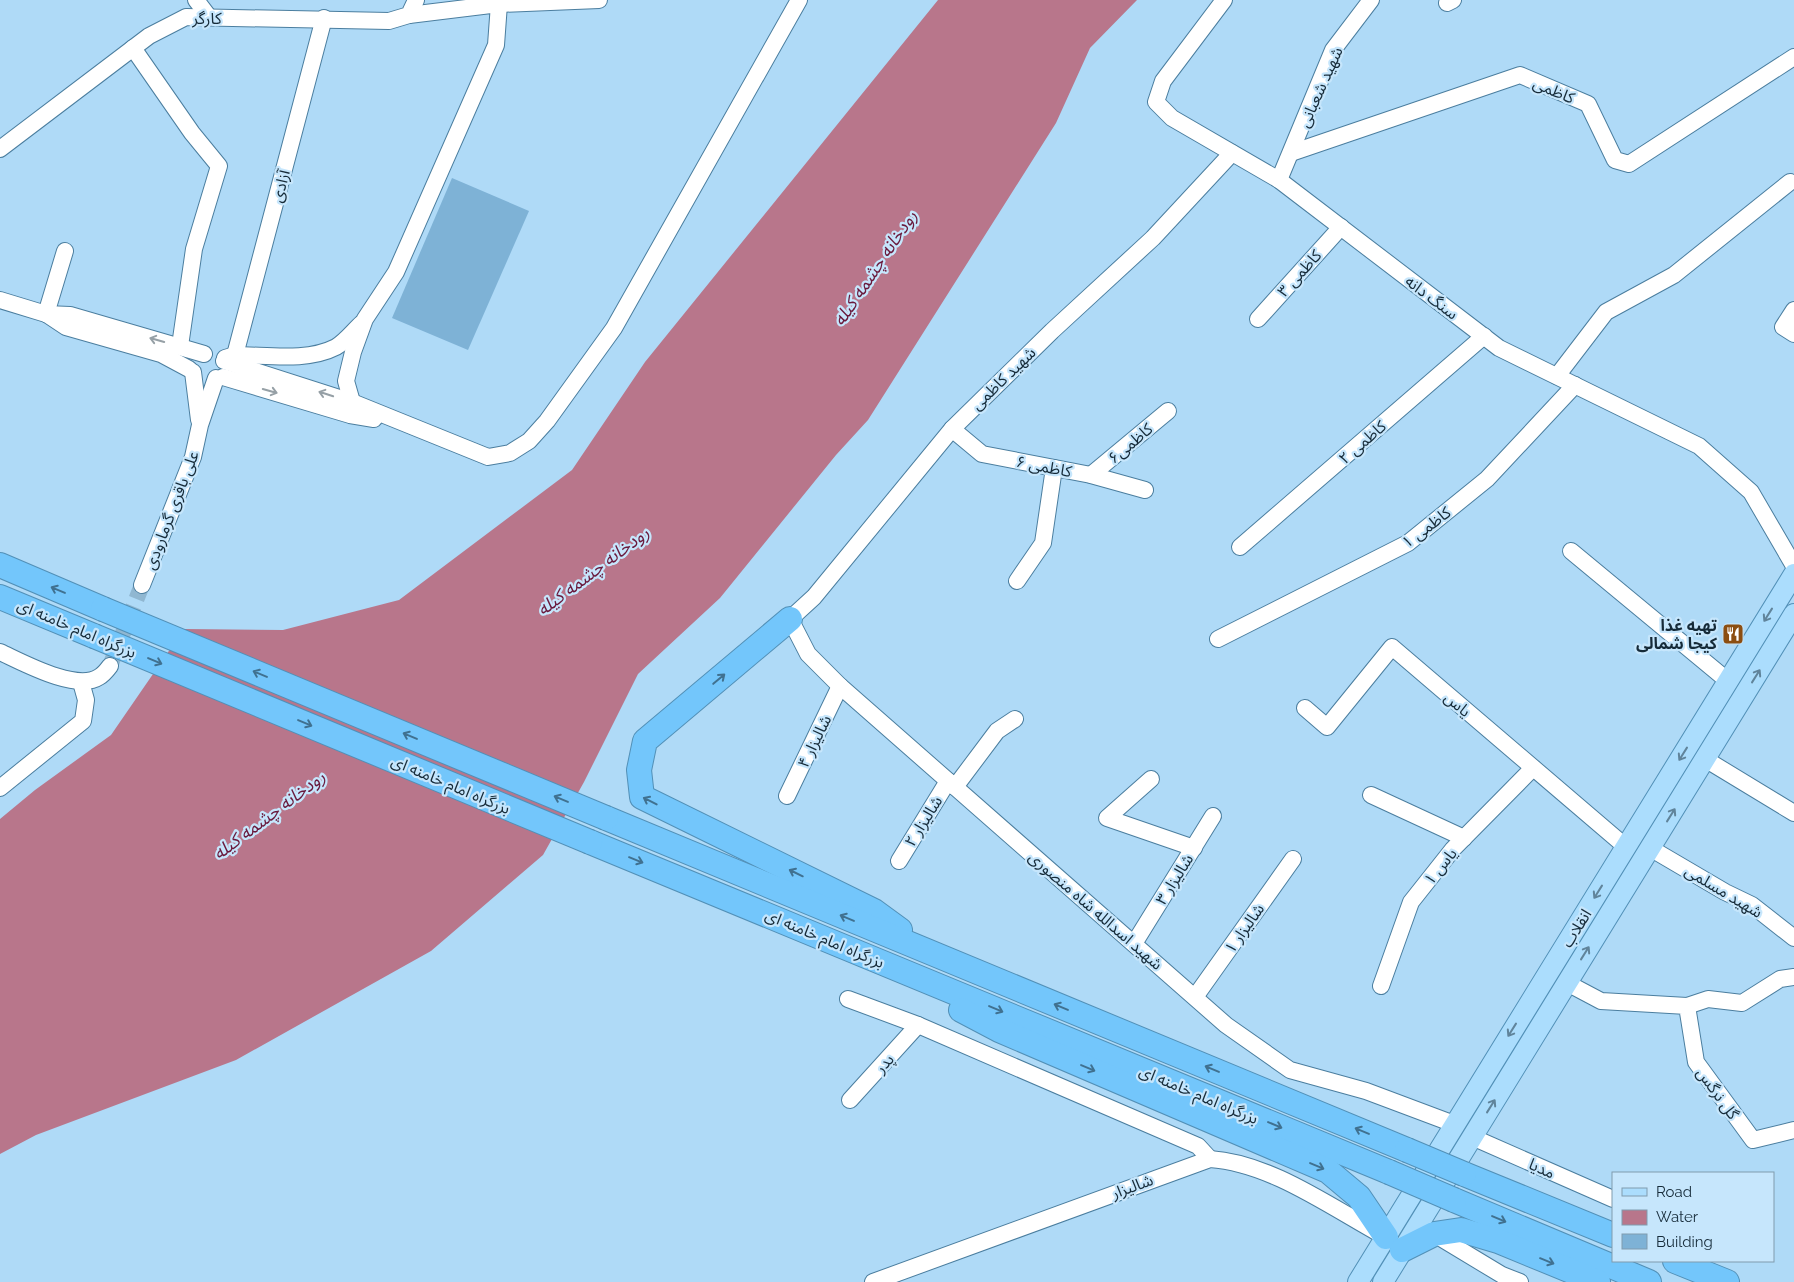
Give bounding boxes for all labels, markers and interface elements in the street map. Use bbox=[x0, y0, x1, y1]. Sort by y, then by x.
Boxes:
street label: کارگر bbox=[191, 9, 222, 28]
street label: شهید شعبانی bbox=[1294, 44, 1347, 130]
street label: کاظمی bbox=[1530, 73, 1578, 108]
street label: آزادی bbox=[267, 167, 294, 204]
water label: رودخانه چشمه کیله bbox=[828, 206, 923, 331]
street label: کاظمی ۳ bbox=[1273, 246, 1326, 301]
street label: سنگ دانه bbox=[1402, 271, 1462, 323]
one-way arrow bbox=[150, 335, 166, 344]
street label: شهید کاظمی bbox=[967, 343, 1040, 414]
one-way arrow bbox=[261, 386, 277, 396]
one-way arrow bbox=[318, 388, 334, 398]
street label: کاظمی ۲ bbox=[1335, 416, 1390, 468]
street label: کاظمی۶ bbox=[1104, 419, 1157, 467]
street label: علی باقری گرمارودی bbox=[140, 448, 203, 572]
street label: کاظمی ۶ bbox=[1014, 452, 1074, 481]
street label: کاظمی ۱ bbox=[1398, 503, 1455, 552]
water label: رودخانه چشمه کیله bbox=[532, 521, 654, 621]
one-way arrow bbox=[51, 584, 66, 594]
street label: بزرگراه امام خامنه ای bbox=[13, 595, 139, 665]
one-way arrow bbox=[1763, 608, 1773, 622]
place label: تهیه غذا کیجا شمالی bbox=[1636, 616, 1718, 653]
restaurant icon: تهیه غذا کیجا شمالی bbox=[1721, 622, 1745, 646]
one-way arrow bbox=[147, 657, 162, 666]
one-way arrow bbox=[253, 669, 268, 678]
one-way arrow bbox=[1751, 670, 1761, 684]
one-way arrow bbox=[712, 673, 725, 685]
street label: یاس bbox=[1441, 688, 1475, 721]
street label: شالیزار ۴ bbox=[794, 712, 835, 771]
one-way arrow bbox=[297, 719, 312, 729]
one-way arrow bbox=[403, 731, 418, 740]
one-way arrow bbox=[1678, 746, 1688, 760]
street label: بزرگراه امام خامنه ای bbox=[387, 751, 513, 821]
water label: رودخانه چشمه کیله bbox=[208, 765, 330, 865]
street label: شالیزار ۲ bbox=[900, 792, 946, 850]
one-way arrow bbox=[553, 793, 568, 802]
one-way arrow bbox=[643, 796, 658, 806]
one-way arrow bbox=[1666, 808, 1676, 822]
street label: یاس ۱ bbox=[1420, 844, 1461, 889]
street label: شهید اسدالله شاه منصوری bbox=[1025, 847, 1166, 974]
street label: شالیزار ۳ bbox=[1151, 850, 1197, 908]
one-way arrow bbox=[627, 856, 643, 865]
street label: شهید مسلمی bbox=[1682, 861, 1766, 922]
one-way arrow bbox=[789, 868, 804, 877]
one-way arrow bbox=[1592, 884, 1602, 898]
street label: شالیزار ۱ bbox=[1221, 900, 1268, 957]
street label: بزرگراه امام خامنه ای bbox=[761, 905, 887, 975]
street label: انقلاب bbox=[1557, 906, 1595, 951]
one-way arrow bbox=[840, 912, 855, 922]
one-way arrow bbox=[1581, 947, 1591, 961]
one-way arrow bbox=[1054, 1001, 1069, 1010]
one-way arrow bbox=[988, 1005, 1003, 1015]
one-way arrow bbox=[1507, 1023, 1518, 1037]
street label: پدر bbox=[870, 1050, 899, 1078]
street label: بزرگراه امام خامنه ای bbox=[1135, 1061, 1261, 1131]
one-way arrow bbox=[1080, 1063, 1095, 1073]
one-way arrow bbox=[1204, 1064, 1220, 1073]
street label: گل نرگس bbox=[1692, 1064, 1743, 1123]
one-way arrow bbox=[1486, 1100, 1496, 1114]
one-way arrow bbox=[1267, 1121, 1282, 1131]
one-way arrow bbox=[1355, 1126, 1370, 1136]
street label: مدیا bbox=[1526, 1154, 1558, 1182]
one-way arrow bbox=[1309, 1162, 1324, 1172]
street label: شالیزار bbox=[1108, 1170, 1156, 1203]
legend bbox=[1612, 1172, 1774, 1262]
text: Road bbox=[1656, 1183, 1692, 1201]
text: Water bbox=[1656, 1208, 1699, 1226]
one-way arrow bbox=[1491, 1214, 1506, 1224]
text: Building bbox=[1656, 1233, 1713, 1251]
one-way arrow bbox=[1539, 1257, 1554, 1266]

